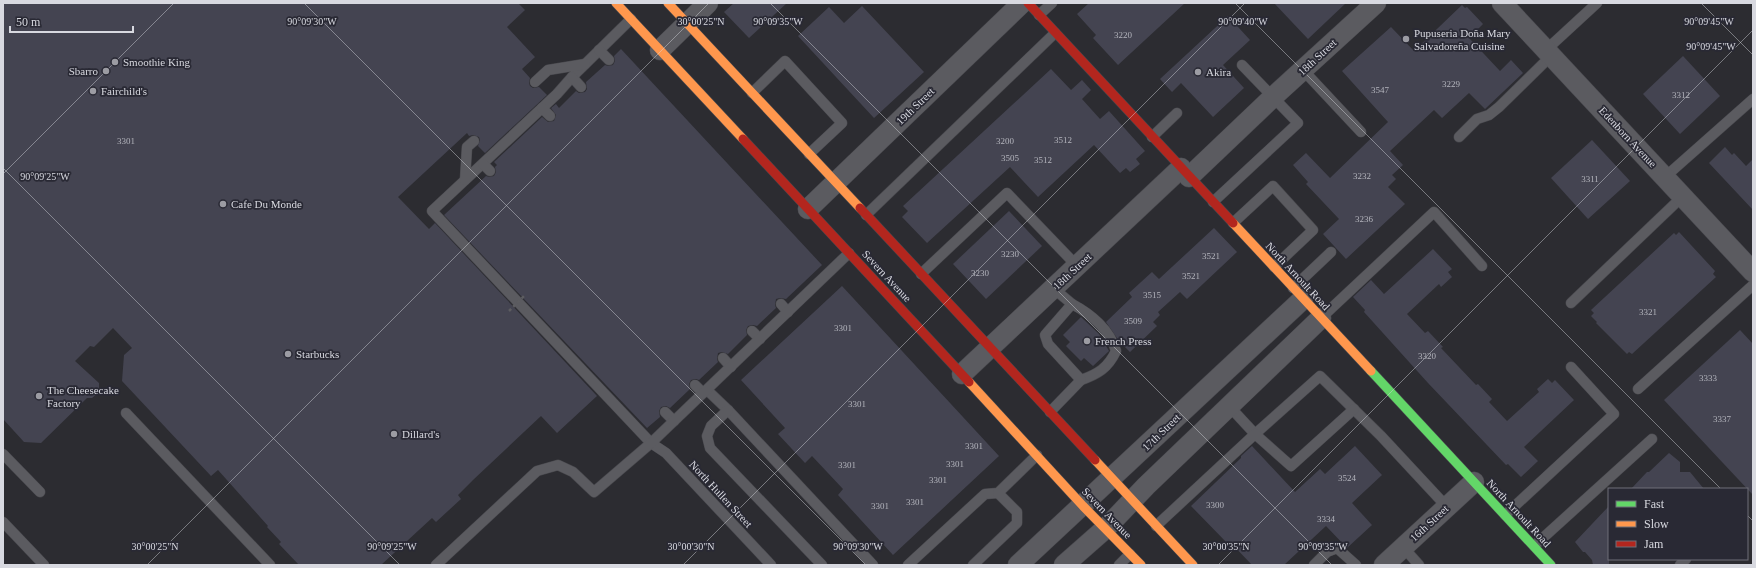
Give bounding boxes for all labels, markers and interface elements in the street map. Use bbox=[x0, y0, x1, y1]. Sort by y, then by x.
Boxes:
scale bar bbox=[10, 8, 133, 34]
text: 50 m bbox=[16, 15, 41, 29]
text: 90°09'30"W bbox=[287, 16, 337, 27]
text: 30°00'25"N bbox=[677, 16, 725, 27]
text: 90°09'35"W bbox=[753, 16, 803, 27]
text: 90°09'40"W bbox=[1218, 16, 1268, 27]
text: 90°09'45"W bbox=[1684, 16, 1734, 27]
place label: Pupuseria Doña Mary Salvadoreña Cuisine bbox=[1414, 27, 1511, 52]
house number: 3220 bbox=[1114, 30, 1133, 40]
marker: Pupuseria Doña Mary Salvadoreña Cuisine bbox=[1401, 34, 1411, 44]
street label: 18th Street bbox=[1295, 36, 1339, 78]
text: 90°09'45"W bbox=[1686, 41, 1736, 52]
place label: Smoothie King bbox=[123, 56, 190, 68]
marker: Smoothie King bbox=[110, 57, 120, 67]
place label: Sbarro bbox=[69, 65, 98, 77]
marker: Sbarro bbox=[101, 66, 111, 76]
place label: Akira bbox=[1206, 66, 1231, 78]
marker: Akira bbox=[1193, 67, 1203, 77]
house number: 3229 bbox=[1442, 79, 1461, 89]
place label: Fairchild's bbox=[101, 85, 147, 97]
street label: 19th Street bbox=[894, 85, 936, 127]
house number: 3547 bbox=[1371, 85, 1390, 95]
marker: Fairchild's bbox=[88, 86, 98, 96]
house number: 3312 bbox=[1672, 90, 1690, 100]
street label: Edenborn Avenue bbox=[1597, 104, 1659, 170]
house number: 3512 bbox=[1054, 135, 1072, 145]
house number: 3301 bbox=[117, 136, 135, 146]
house number: 3200 bbox=[996, 136, 1015, 146]
house number: 3505 bbox=[1001, 153, 1020, 163]
house number: 3512 bbox=[1034, 155, 1052, 165]
text: 90°09'25"W bbox=[20, 171, 70, 182]
house number: 3232 bbox=[1353, 171, 1371, 181]
house number: 3311 bbox=[1581, 174, 1599, 184]
place label: Cafe Du Monde bbox=[231, 198, 302, 210]
marker: Cafe Du Monde bbox=[218, 199, 228, 209]
house number: 3236 bbox=[1355, 214, 1374, 224]
street label: North Arnoult Road bbox=[1264, 240, 1333, 313]
street label: Severn Avenue bbox=[860, 248, 914, 304]
house number: 3230 bbox=[1001, 249, 1020, 259]
street label: 18th Street bbox=[1050, 250, 1094, 292]
house number: 3521 bbox=[1202, 251, 1220, 261]
house number: 3230 bbox=[971, 268, 990, 278]
house number: 3521 bbox=[1182, 271, 1200, 281]
house number: 3515 bbox=[1143, 290, 1162, 300]
house number: 3321 bbox=[1639, 307, 1657, 317]
house number: 3509 bbox=[1124, 316, 1143, 326]
house number: 3301 bbox=[834, 323, 852, 333]
place label: French Press bbox=[1095, 335, 1152, 347]
marker: French Press bbox=[1082, 336, 1092, 346]
place label: Starbucks bbox=[296, 348, 339, 360]
marker: Starbucks bbox=[283, 349, 293, 359]
house number: 3320 bbox=[1418, 351, 1437, 361]
house number: 3333 bbox=[1699, 373, 1718, 383]
place label: The Cheesecake Factory bbox=[47, 384, 119, 409]
marker: The Cheesecake Factory bbox=[34, 391, 44, 401]
house number: 3301 bbox=[848, 399, 866, 409]
street label: 17th Street bbox=[1140, 411, 1182, 453]
house number: 3337 bbox=[1713, 414, 1732, 424]
place label: Dillard's bbox=[402, 428, 439, 440]
marker: Dillard's bbox=[389, 429, 399, 439]
house number: 3301 bbox=[965, 441, 983, 451]
street label: North Hullen Street bbox=[687, 458, 755, 530]
house number: 3301 bbox=[946, 459, 964, 469]
house number: 3301 bbox=[838, 460, 856, 470]
house number: 3524 bbox=[1338, 473, 1357, 483]
house number: 3301 bbox=[929, 475, 947, 485]
street label: North Arnoult Road bbox=[1485, 477, 1554, 550]
street label: Severn Avenue bbox=[1080, 485, 1134, 541]
legend bbox=[1608, 488, 1748, 560]
house number: 3301 bbox=[906, 497, 924, 507]
text: Fast bbox=[1644, 497, 1665, 511]
house number: 3300 bbox=[1206, 500, 1225, 510]
house number: 3301 bbox=[871, 501, 889, 511]
street label: 16th Street bbox=[1407, 502, 1451, 544]
house number: 3334 bbox=[1317, 514, 1336, 524]
text: Slow bbox=[1644, 517, 1669, 531]
text: Jam bbox=[1644, 537, 1664, 551]
text: 30°00'25"N bbox=[131, 541, 179, 552]
text: 90°09'25"W bbox=[367, 541, 417, 552]
text: 30°00'30"N bbox=[667, 541, 715, 552]
text: 90°09'30"W bbox=[833, 541, 883, 552]
text: 30°00'35"N bbox=[1202, 541, 1250, 552]
text: 90°09'35"W bbox=[1298, 541, 1348, 552]

